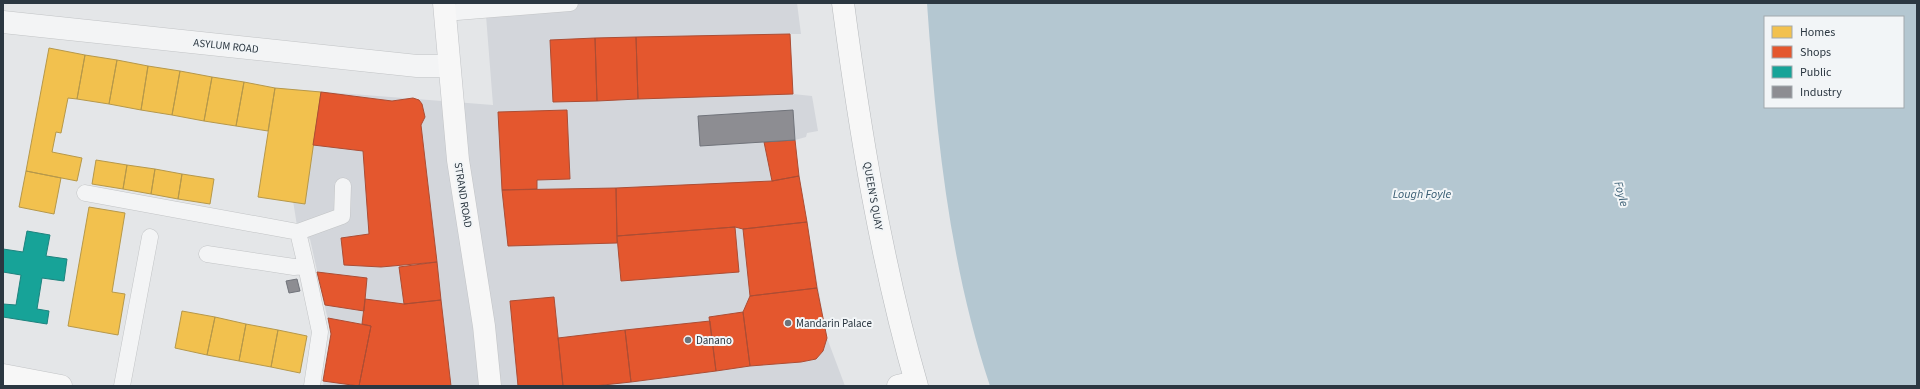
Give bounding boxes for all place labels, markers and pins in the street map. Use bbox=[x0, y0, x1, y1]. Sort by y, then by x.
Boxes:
place label: Mandarin Palace bbox=[796, 316, 872, 331]
marker: Mandarin Palace bbox=[783, 318, 793, 328]
place label: Danano bbox=[696, 333, 732, 348]
marker: Danano bbox=[683, 335, 693, 345]

